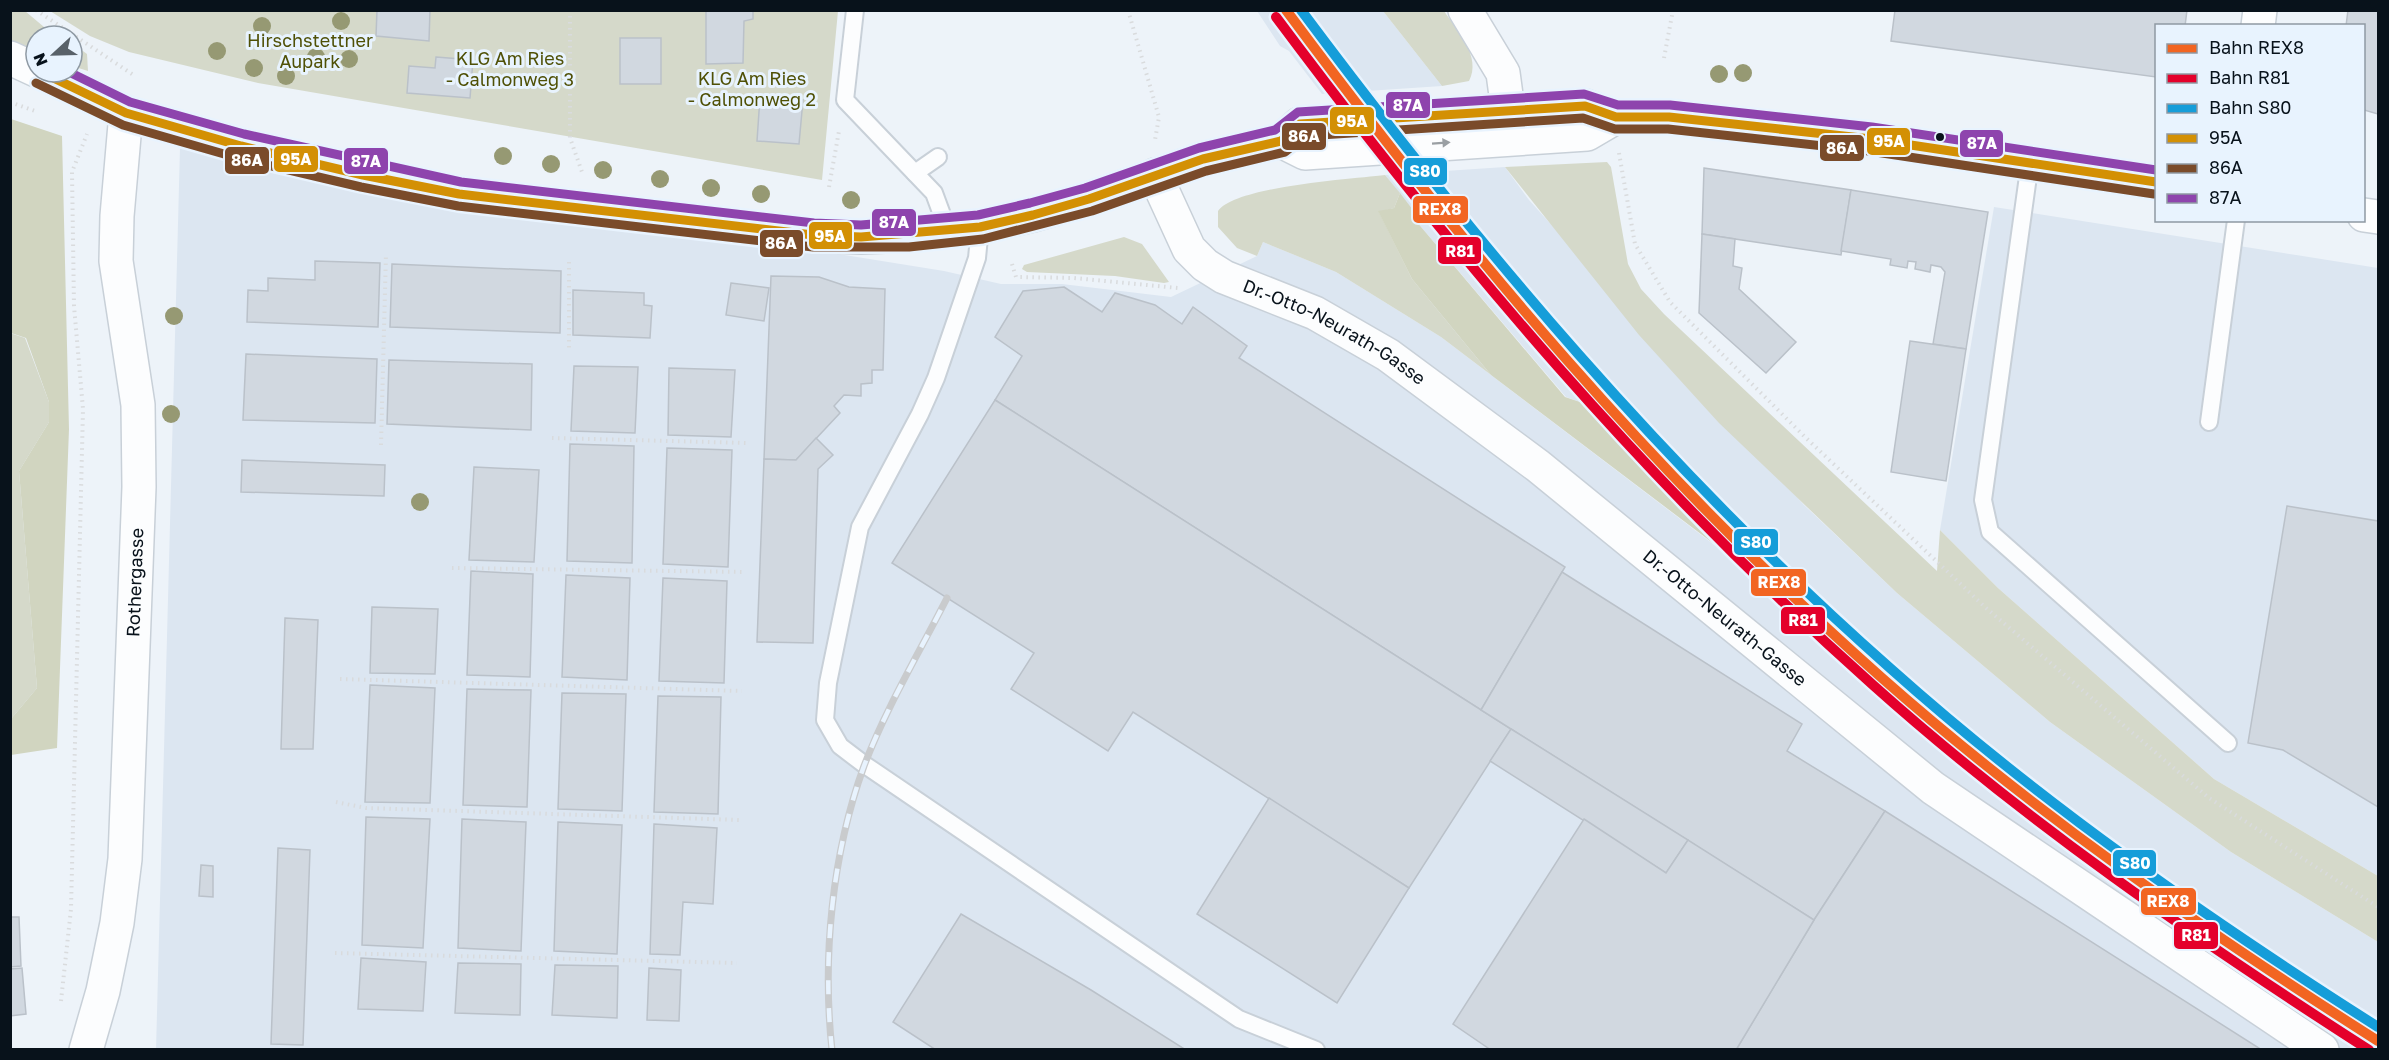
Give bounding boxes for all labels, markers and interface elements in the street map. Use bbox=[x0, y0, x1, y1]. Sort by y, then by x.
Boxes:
north arrow bbox=[24, 24, 84, 84]
legend bbox=[2155, 24, 2365, 222]
park label: Hirschstettner Aupark bbox=[247, 29, 373, 72]
text: Bahn REX8 bbox=[2209, 36, 2304, 58]
park label: KLG Am Ries - Calmonweg 3 bbox=[446, 47, 574, 90]
text: N bbox=[29, 50, 52, 69]
text: Bahn R81 bbox=[2209, 66, 2290, 88]
park label: KLG Am Ries - Calmonweg 2 bbox=[688, 67, 816, 110]
line badge: 87A bbox=[1385, 91, 1431, 119]
text: 87A bbox=[1393, 95, 1424, 115]
text: Bahn S80 bbox=[2209, 96, 2292, 118]
line badge: 95A bbox=[1329, 106, 1375, 135]
text: 95A bbox=[1336, 111, 1368, 131]
line badge: 86A bbox=[1281, 122, 1327, 151]
text: 86A bbox=[1288, 126, 1321, 146]
text: 95A bbox=[2209, 126, 2242, 148]
line badge: 95A bbox=[1866, 127, 1911, 156]
line badge: 87A bbox=[1959, 129, 2004, 158]
text: 95A bbox=[1873, 131, 1905, 151]
unlabelled marker bbox=[1934, 131, 1946, 143]
text: 87A bbox=[1967, 133, 1998, 153]
line badge: 86A bbox=[1819, 134, 1865, 162]
one-way arrow bbox=[1432, 138, 1451, 148]
text: 86A bbox=[1826, 138, 1859, 158]
line badge: 95A bbox=[273, 145, 319, 173]
line badge: 86A bbox=[224, 146, 270, 175]
line badge: 87A bbox=[343, 147, 389, 175]
text: 95A bbox=[280, 149, 312, 169]
text: 86A bbox=[231, 150, 264, 170]
text: 87A bbox=[351, 151, 382, 171]
text: 86A bbox=[2209, 156, 2243, 178]
line badge: S80 bbox=[1403, 157, 1448, 186]
text: S80 bbox=[1409, 161, 1441, 181]
text: 87A bbox=[2209, 186, 2242, 208]
line badge: REX8 bbox=[1412, 195, 1469, 224]
text: REX8 bbox=[1419, 199, 1461, 219]
line badge: 87A bbox=[871, 208, 917, 237]
text: 87A bbox=[879, 212, 910, 232]
line badge: 95A bbox=[808, 221, 853, 250]
text: 95A bbox=[814, 226, 846, 246]
line badge: 86A bbox=[759, 229, 804, 258]
text: 86A bbox=[765, 233, 798, 253]
line badge: R81 bbox=[1437, 236, 1482, 265]
text: R81 bbox=[1445, 241, 1475, 261]
street label: Dr.-Otto-Neurath-Gasse bbox=[1240, 274, 1430, 389]
street label: Rothergasse bbox=[121, 527, 147, 637]
line badge: S80 bbox=[1733, 528, 1779, 556]
text: S80 bbox=[1740, 532, 1772, 552]
street label: Dr.-Otto-Neurath-Gasse bbox=[1639, 544, 1811, 690]
line badge: REX8 bbox=[1750, 568, 1807, 597]
text: REX8 bbox=[1758, 572, 1800, 592]
line badge: R81 bbox=[1780, 606, 1826, 635]
text: R81 bbox=[1788, 610, 1818, 630]
line badge: S80 bbox=[2112, 849, 2157, 877]
text: S80 bbox=[2119, 853, 2151, 873]
line badge: REX8 bbox=[2140, 887, 2197, 916]
text: REX8 bbox=[2147, 891, 2189, 911]
line badge: R81 bbox=[2173, 921, 2219, 950]
text: R81 bbox=[2181, 925, 2211, 945]

